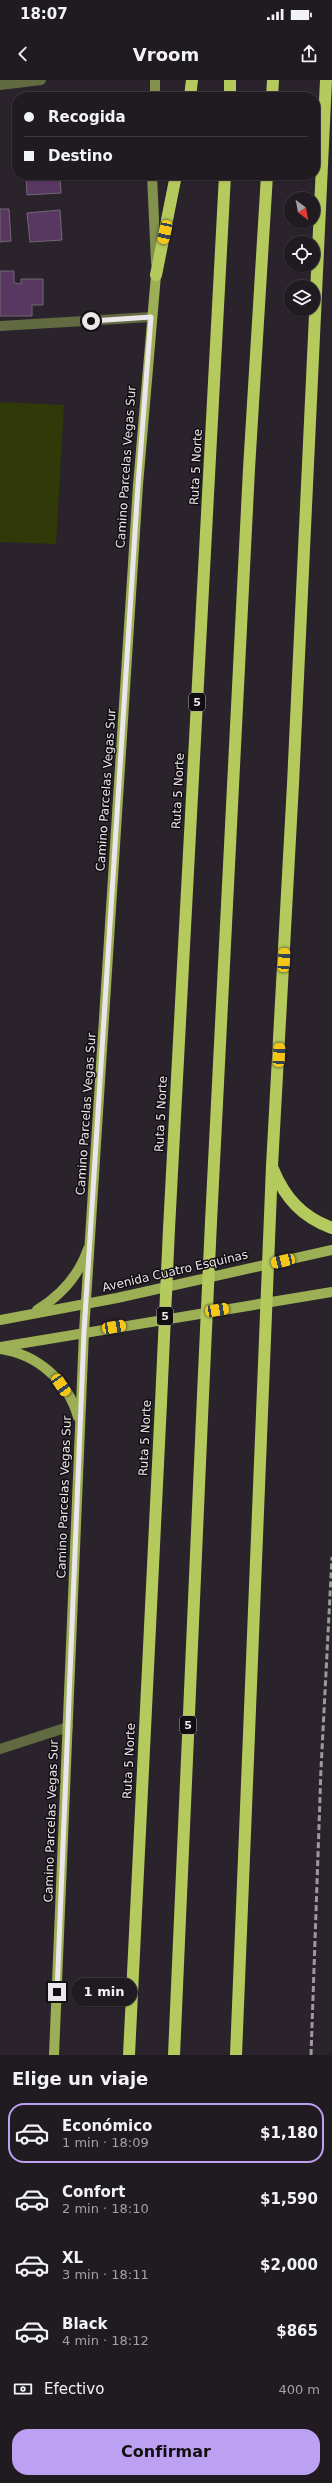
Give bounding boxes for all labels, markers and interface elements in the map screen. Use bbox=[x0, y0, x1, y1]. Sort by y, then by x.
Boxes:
text: 18:07 bbox=[20, 5, 68, 23]
icon: back bbox=[12, 43, 34, 65]
icon: share bbox=[298, 43, 320, 65]
text: Vroom bbox=[133, 44, 199, 65]
text: Recogida bbox=[48, 108, 126, 126]
text: Destino bbox=[48, 147, 113, 165]
north arrow bbox=[284, 192, 320, 228]
map controls bbox=[284, 192, 320, 316]
car bbox=[157, 219, 173, 245]
button: locate bbox=[284, 236, 320, 272]
button: layers bbox=[284, 280, 320, 316]
route start bbox=[82, 312, 100, 330]
street label: Camino Parcelas Vegas Sur bbox=[113, 385, 139, 549]
street label: Ruta 5 Norte bbox=[187, 429, 205, 505]
road number: 5 bbox=[189, 693, 205, 711]
street label: Camino Parcelas Vegas Sur bbox=[93, 708, 119, 872]
street label: Ruta 5 Norte bbox=[169, 753, 187, 829]
car bbox=[277, 948, 291, 972]
street label: Camino Parcelas Vegas Sur bbox=[73, 1032, 99, 1196]
car bbox=[272, 1043, 286, 1067]
street label: Ruta 5 Norte bbox=[152, 1076, 170, 1152]
street label: Avenida Cuatro Esquinas bbox=[101, 1247, 249, 1295]
car bbox=[270, 1252, 296, 1270]
car bbox=[204, 1302, 230, 1318]
road number: 5 bbox=[157, 1307, 173, 1325]
car bbox=[101, 1319, 127, 1335]
car bbox=[49, 1372, 73, 1398]
street label: Ruta 5 Norte bbox=[136, 1400, 154, 1476]
street label: Camino Parcelas Vegas Sur bbox=[54, 1415, 74, 1579]
road number: 5 bbox=[180, 1716, 196, 1734]
street label: Ruta 5 Norte bbox=[120, 1723, 138, 1799]
street label: Camino Parcelas Vegas Sur bbox=[41, 1739, 61, 1903]
callout: 1 min bbox=[71, 1978, 137, 2006]
route end bbox=[48, 1983, 66, 2001]
text: 1 min bbox=[84, 1984, 124, 1999]
text: Elige un viaje bbox=[12, 2068, 148, 2089]
icon: car bbox=[14, 2115, 50, 2151]
text: Económico bbox=[62, 2117, 152, 2135]
text: $1,180 bbox=[260, 2124, 318, 2142]
text: 1 min · 18:09 bbox=[62, 2135, 149, 2150]
icon: car bbox=[14, 2181, 50, 2217]
text: Confort bbox=[62, 2183, 125, 2201]
text: $1,590 bbox=[260, 2190, 318, 2208]
text: 2 min · 18:10 bbox=[62, 2201, 149, 2216]
icon: car bbox=[14, 2247, 50, 2283]
text: XL bbox=[62, 2249, 83, 2267]
text: $2,000 bbox=[260, 2256, 318, 2274]
text: 3 min · 18:11 bbox=[62, 2267, 149, 2282]
icon: car bbox=[14, 2313, 50, 2349]
text: Black bbox=[62, 2315, 108, 2333]
text: $865 bbox=[276, 2322, 318, 2340]
text: 4 min · 18:12 bbox=[62, 2333, 149, 2348]
icon: cash bbox=[12, 2378, 34, 2400]
text: Efectivo bbox=[44, 2380, 104, 2398]
text: 400 m bbox=[278, 2382, 320, 2397]
button: Confirmar bbox=[12, 2429, 320, 2475]

